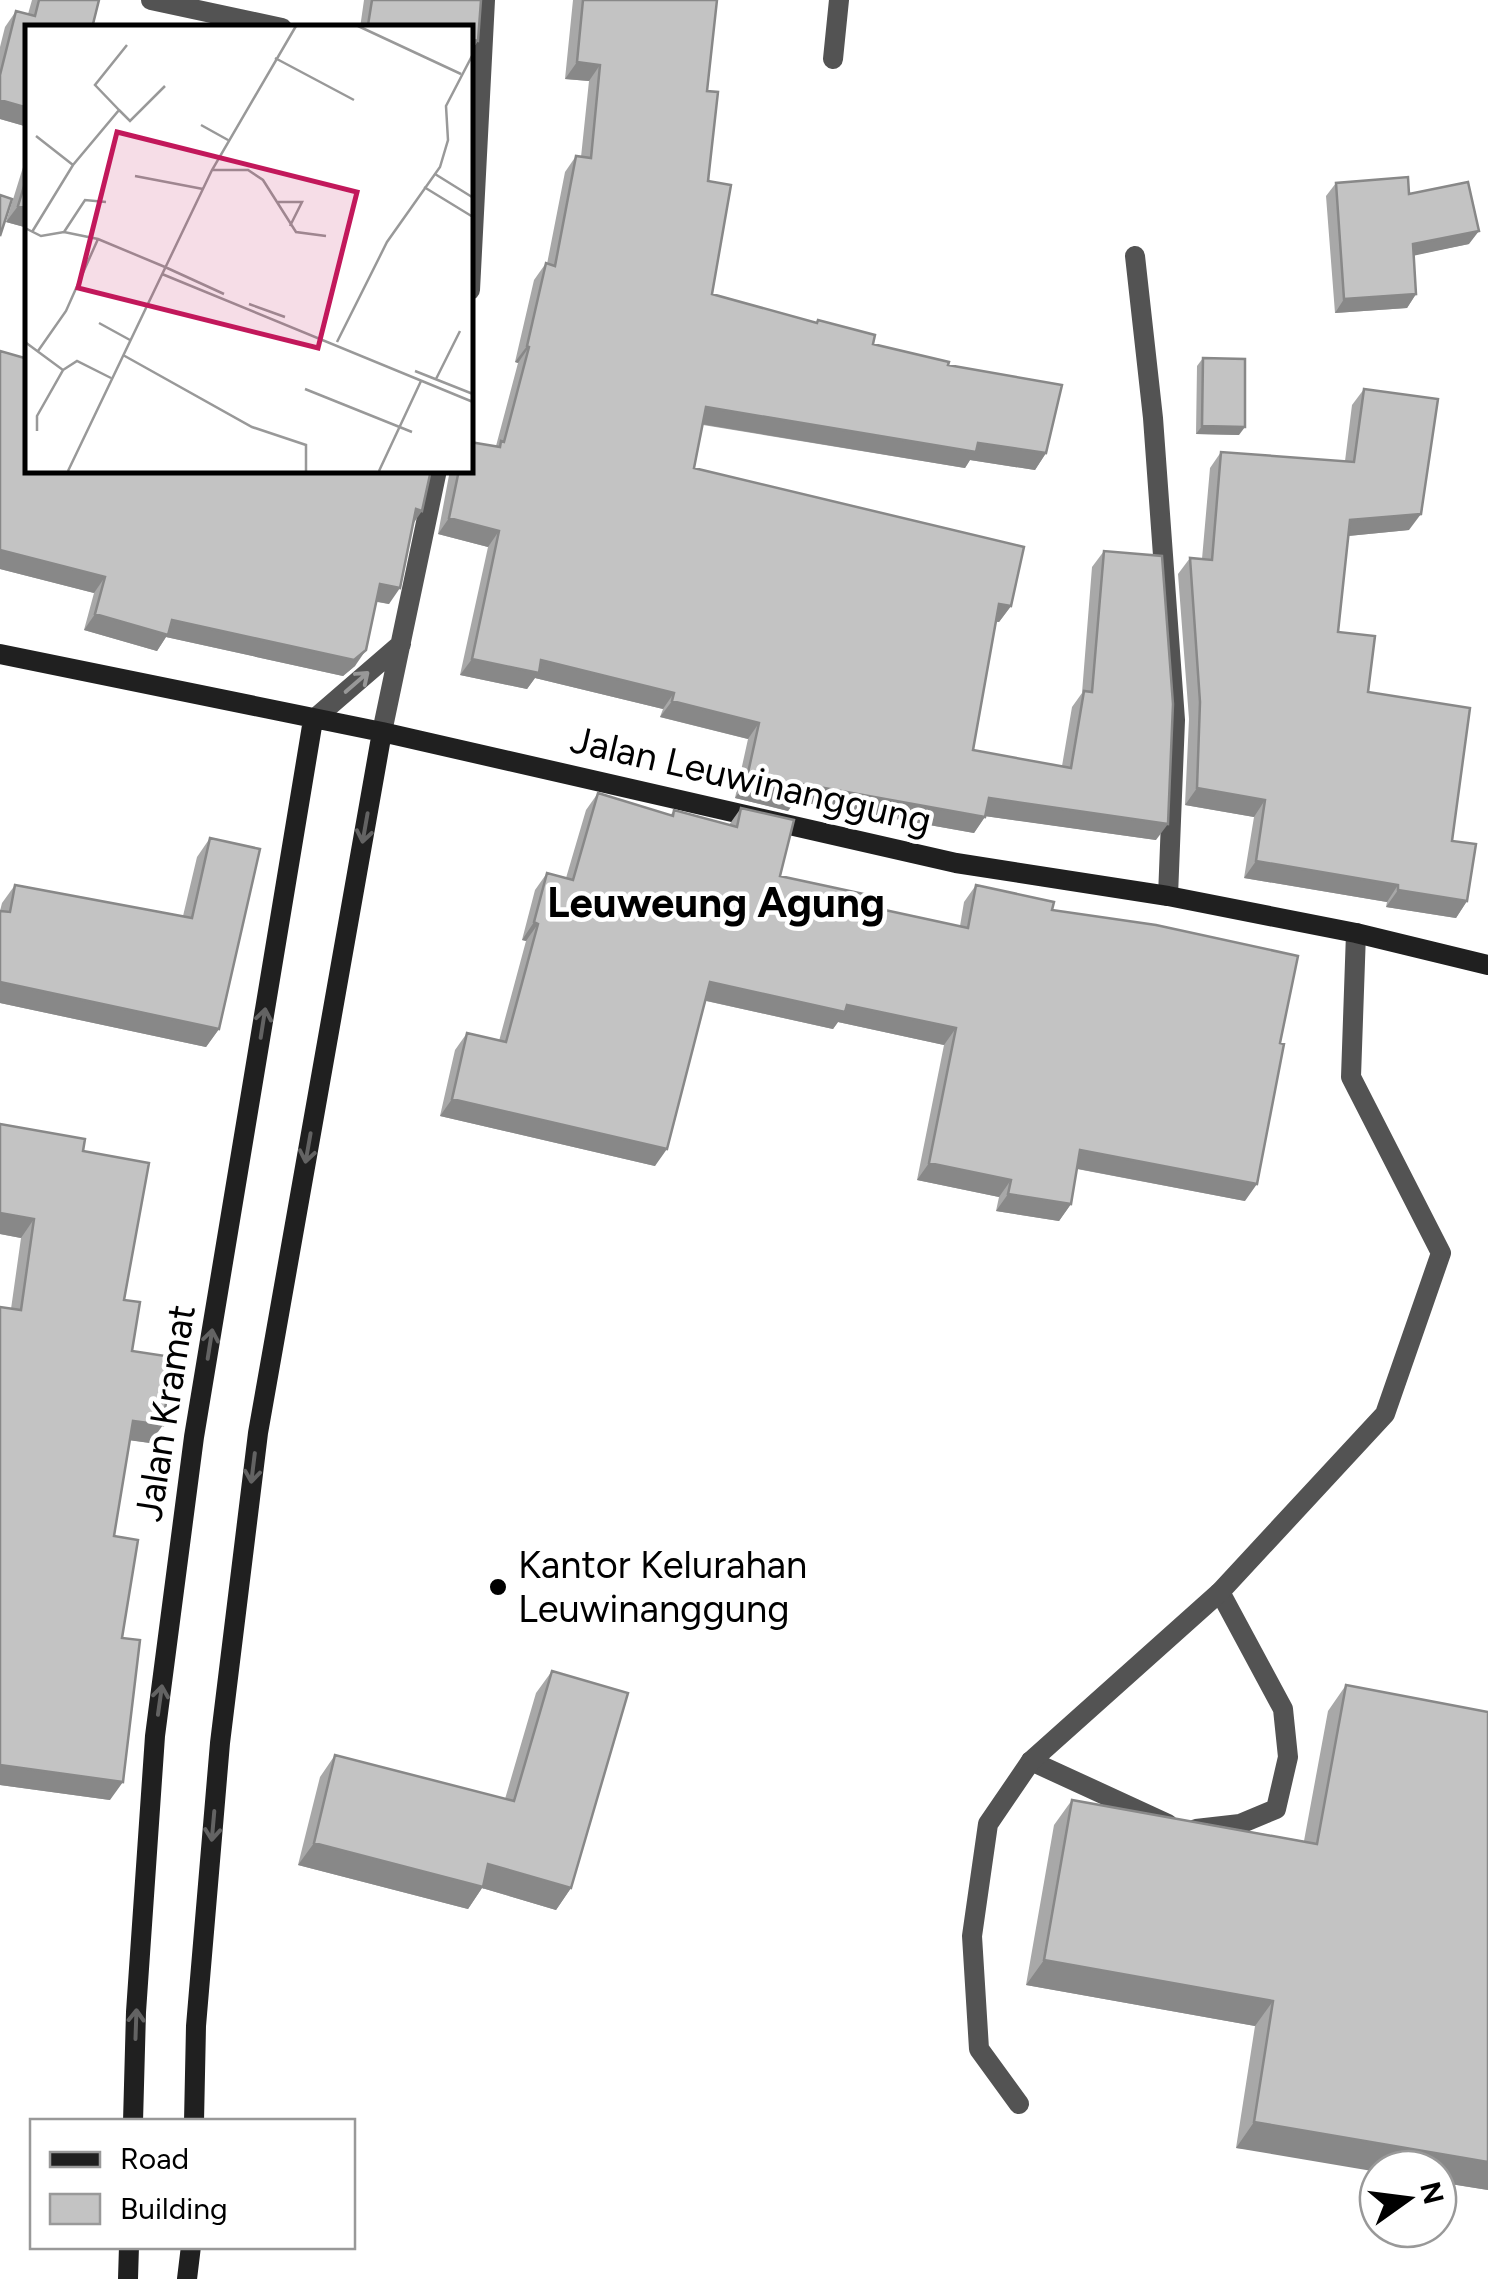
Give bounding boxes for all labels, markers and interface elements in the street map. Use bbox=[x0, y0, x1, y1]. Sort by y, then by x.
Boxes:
inset map bbox=[25, 25, 472, 472]
one-way arrow bbox=[344, 672, 370, 694]
street label: Jalan Leuwinanggung bbox=[566, 716, 936, 844]
one-way arrow bbox=[355, 811, 374, 844]
district label: Leuweung Agung bbox=[547, 877, 885, 928]
one-way arrow bbox=[254, 1007, 273, 1040]
one-way arrow bbox=[298, 1131, 317, 1164]
street label: Jalan Kramat bbox=[125, 1301, 205, 1525]
one-way arrow bbox=[201, 1328, 220, 1360]
one-way arrow bbox=[244, 1452, 262, 1484]
place label: Kantor Kelurahan Leuwinanggung bbox=[518, 1542, 807, 1632]
marker: Kantor Kelurahan Leuwinanggung bbox=[487, 1576, 509, 1598]
one-way arrow bbox=[151, 1684, 170, 1717]
one-way arrow bbox=[204, 1809, 223, 1842]
one-way arrow bbox=[127, 2009, 146, 2041]
legend bbox=[30, 2119, 355, 2249]
text: Road bbox=[120, 2140, 189, 2177]
north arrow bbox=[1358, 2149, 1458, 2249]
text: N bbox=[1413, 2178, 1451, 2208]
text: Building bbox=[120, 2190, 228, 2227]

